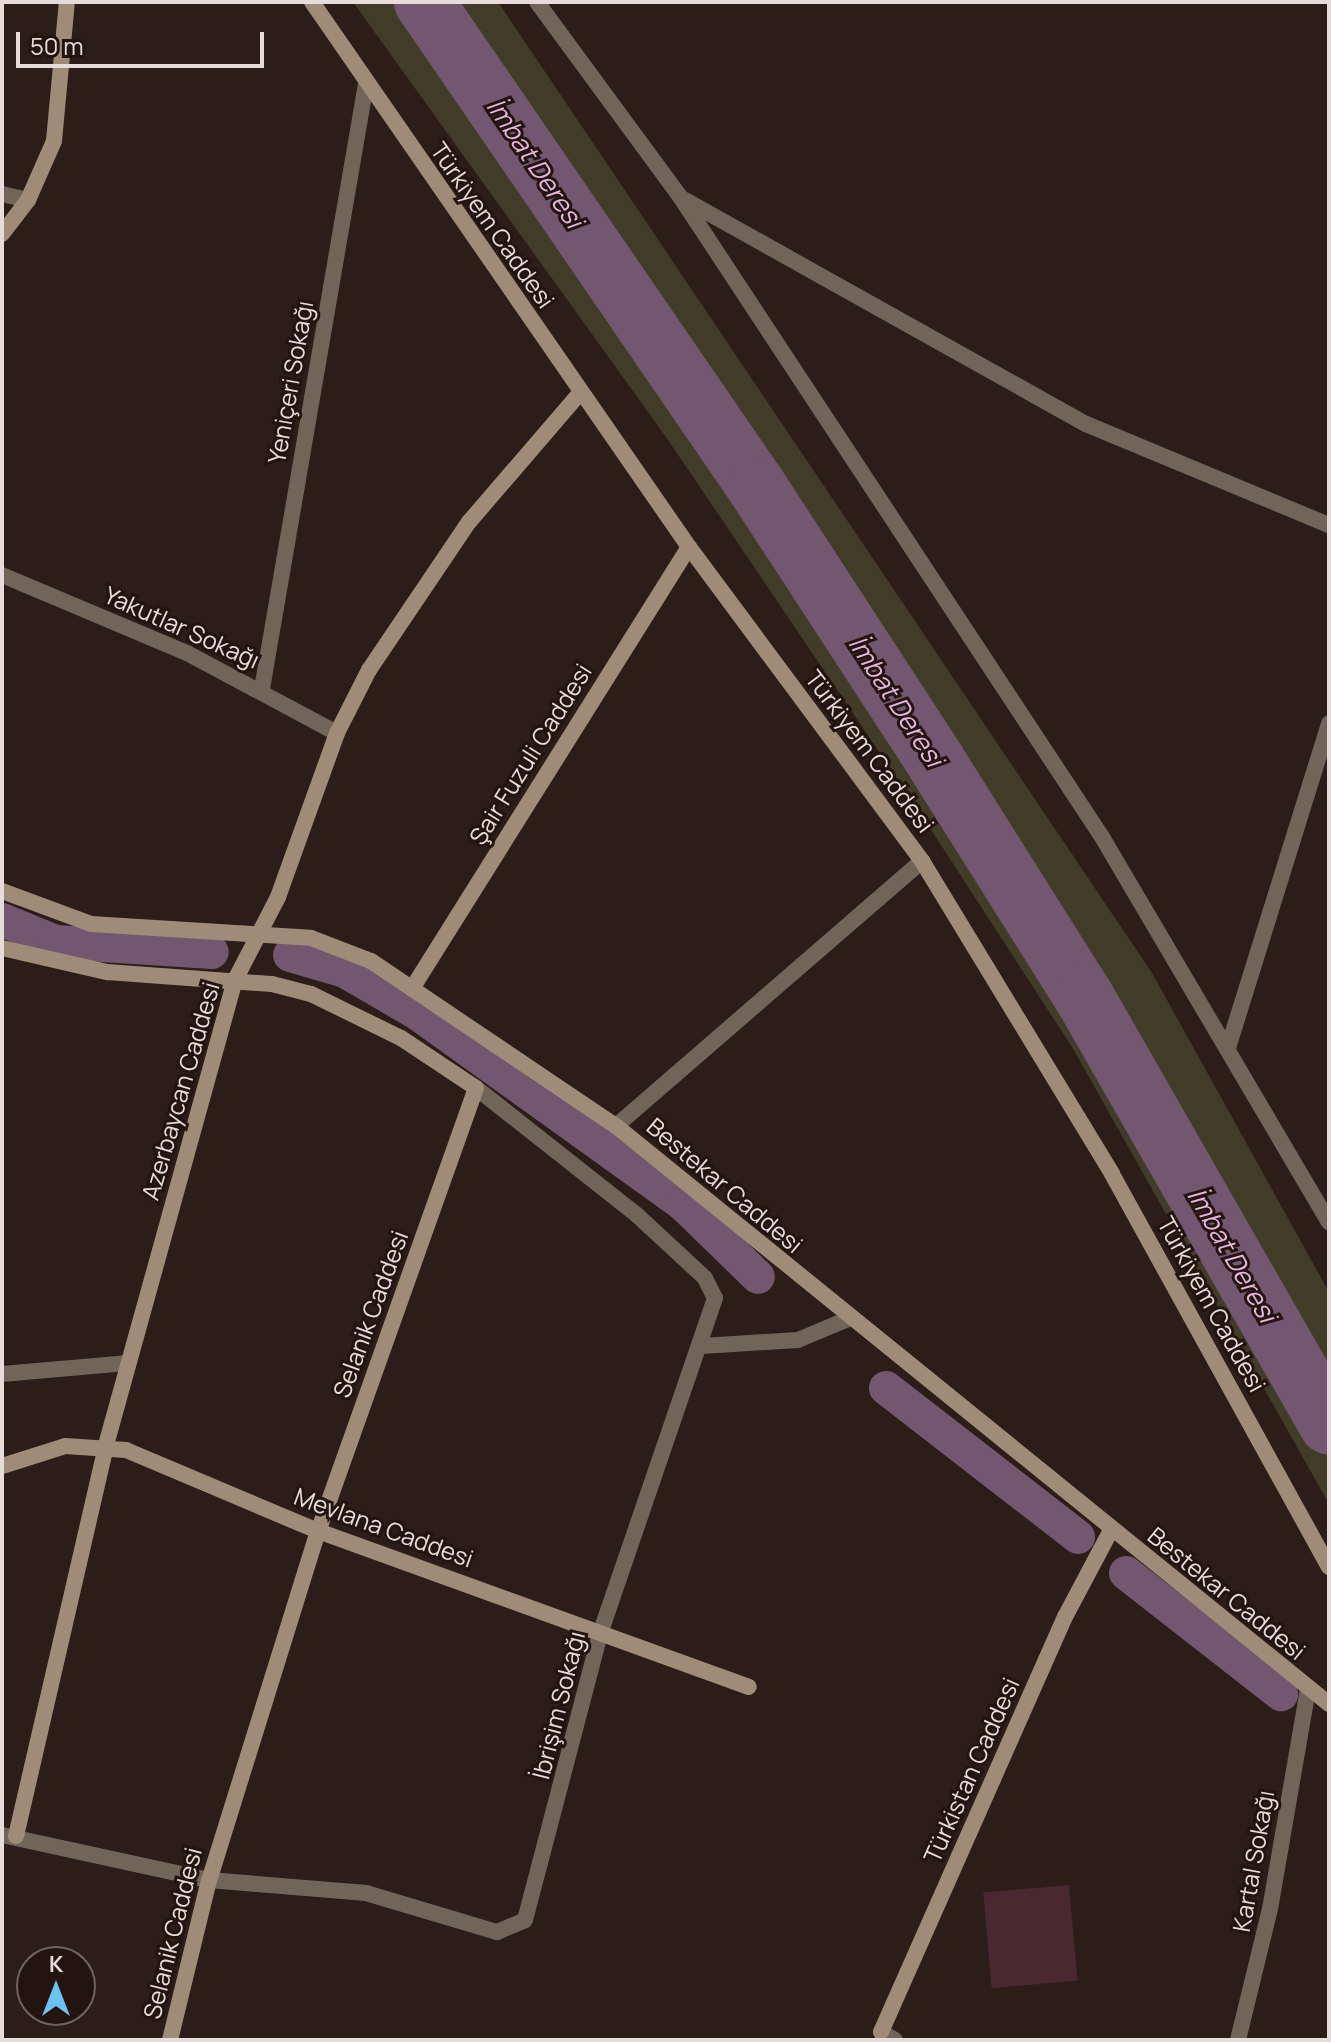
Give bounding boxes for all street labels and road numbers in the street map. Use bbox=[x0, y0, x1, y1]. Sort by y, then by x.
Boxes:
street label: Türkiyem Caddesi bbox=[425, 137, 561, 313]
street label: Yeniçeri Sokağı bbox=[261, 298, 319, 466]
street label: Yakutlar Sokağı bbox=[100, 580, 264, 674]
street label: Şair Fuzuli Caddesi bbox=[463, 658, 597, 850]
street label: Türkiyem Caddesi bbox=[800, 664, 940, 838]
street label: Azerbaycan Caddesi bbox=[135, 979, 225, 1203]
street label: Bestekar Caddesi bbox=[641, 1112, 809, 1258]
street label: Türkiyem Caddesi bbox=[1152, 1211, 1272, 1397]
street label: Selanik Caddesi bbox=[326, 1227, 414, 1401]
street label: Mevlana Caddesi bbox=[291, 1481, 477, 1573]
street label: Bestekar Caddesi bbox=[1142, 1521, 1312, 1665]
street label: İbrişim Sokağı bbox=[526, 1628, 590, 1782]
street label: Türkistan Caddesi bbox=[917, 1673, 1025, 1867]
street label: Kartal Sokağı bbox=[1226, 1788, 1280, 1934]
street label: Selanik Caddesi bbox=[137, 1844, 207, 2022]

